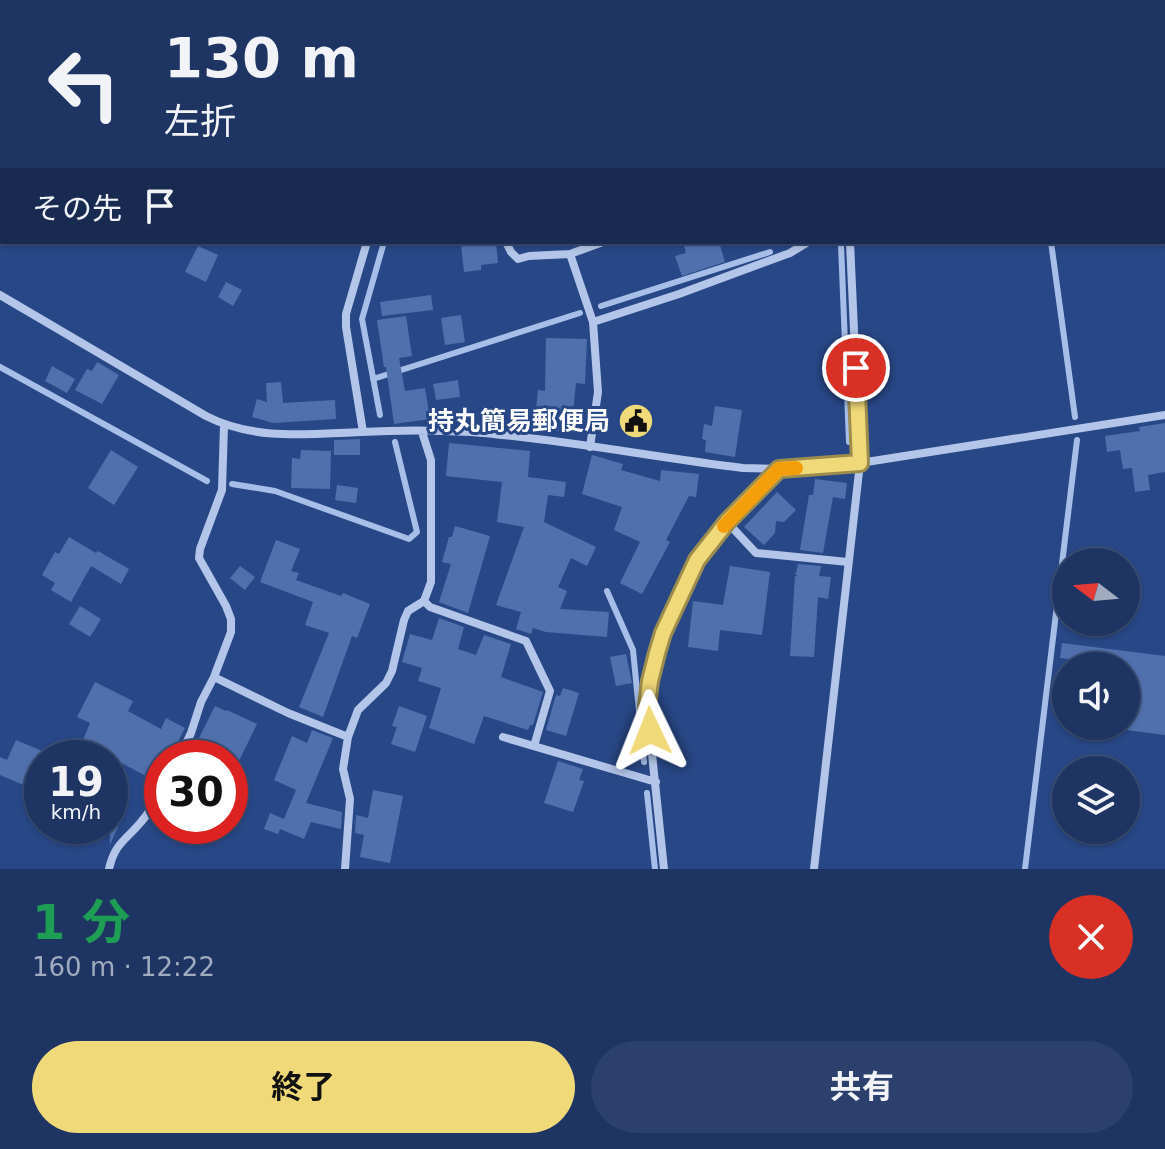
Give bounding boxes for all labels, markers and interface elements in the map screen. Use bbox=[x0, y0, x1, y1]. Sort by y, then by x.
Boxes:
text: 130 m bbox=[164, 25, 359, 90]
icon: left bbox=[32, 32, 136, 136]
text: 左折 bbox=[164, 101, 236, 142]
icon: arrive bbox=[138, 184, 182, 228]
text: その先 bbox=[32, 191, 122, 226]
pin bbox=[822, 334, 890, 402]
icon: arrive bbox=[834, 346, 878, 390]
public building icon: 持丸簡易郵便局 bbox=[617, 402, 655, 440]
place label: 持丸簡易郵便局 bbox=[428, 406, 610, 436]
north arrow bbox=[1052, 548, 1140, 636]
map controls bbox=[1052, 548, 1140, 844]
button: sound bbox=[1052, 652, 1140, 740]
position arrow bbox=[608, 689, 692, 773]
speed limit sign: 30 bbox=[144, 740, 248, 844]
button: layers bbox=[1052, 756, 1140, 844]
text: 19 bbox=[48, 759, 104, 805]
text: km/h bbox=[51, 800, 101, 824]
text: 1 分 bbox=[32, 894, 130, 950]
button: close bbox=[1049, 895, 1133, 979]
text: 160 m · 12:22 bbox=[32, 952, 215, 982]
button: 終了 bbox=[32, 1041, 575, 1133]
button: 共有 bbox=[591, 1041, 1133, 1133]

